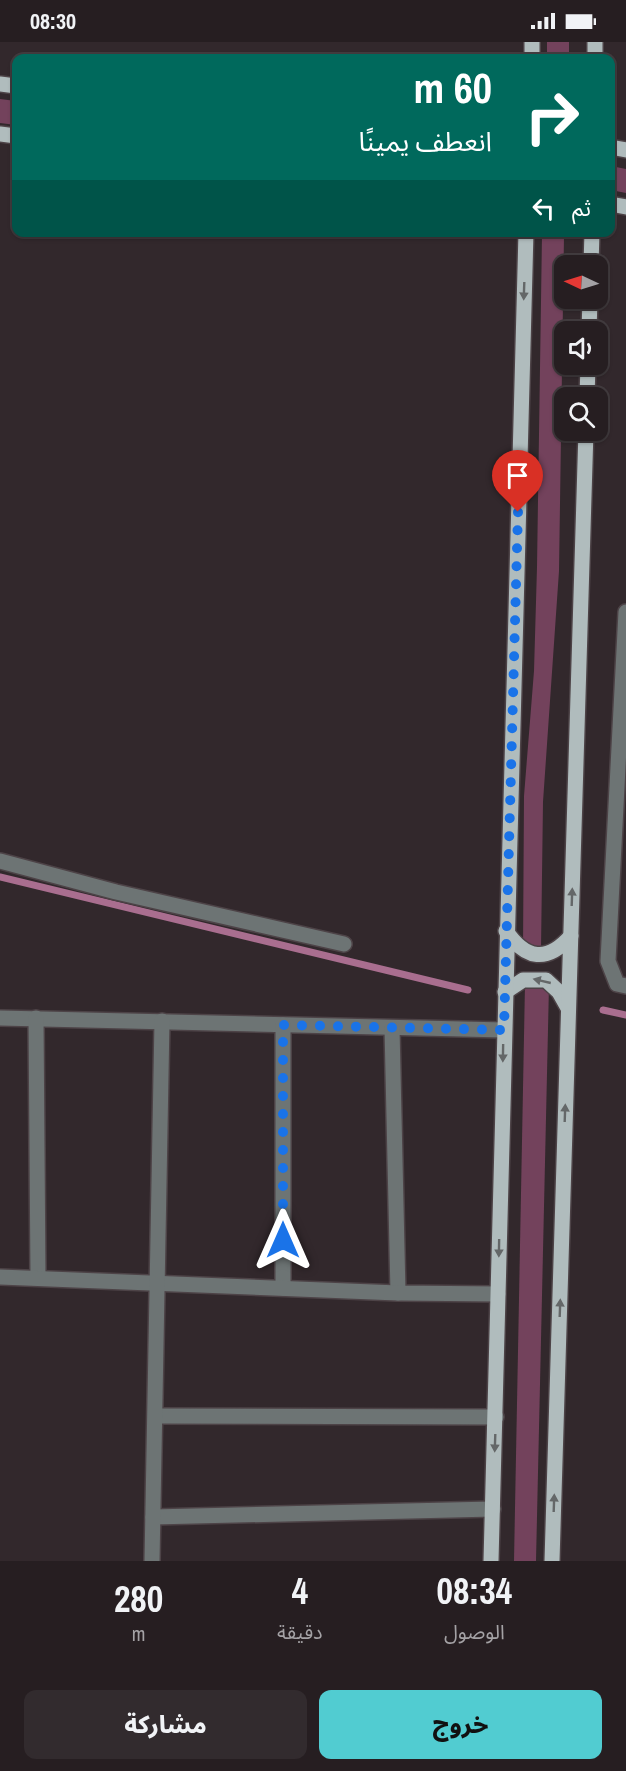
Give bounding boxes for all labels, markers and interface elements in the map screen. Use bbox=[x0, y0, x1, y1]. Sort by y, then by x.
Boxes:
text: 08:30 bbox=[30, 6, 76, 36]
text: 60 m bbox=[413, 60, 492, 116]
icon: right bbox=[513, 78, 591, 156]
text: انعطف يمينًا bbox=[358, 123, 492, 159]
icon: left bbox=[527, 192, 560, 225]
text: ثم bbox=[572, 193, 591, 223]
north arrow bbox=[554, 255, 608, 309]
map controls bbox=[554, 255, 608, 441]
one-way arrow bbox=[519, 281, 529, 300]
button: sound bbox=[554, 321, 608, 375]
button: search bbox=[554, 387, 608, 441]
pin bbox=[492, 450, 543, 512]
icon: arrive bbox=[501, 459, 534, 492]
one-way arrow bbox=[567, 887, 576, 906]
one-way arrow bbox=[533, 975, 551, 985]
one-way arrow bbox=[499, 1043, 508, 1062]
one-way arrow bbox=[561, 1103, 570, 1122]
position arrow bbox=[251, 1208, 315, 1272]
one-way arrow bbox=[494, 1238, 504, 1257]
one-way arrow bbox=[555, 1298, 564, 1317]
one-way arrow bbox=[490, 1433, 500, 1452]
one-way arrow bbox=[549, 1493, 558, 1512]
text: 4 bbox=[292, 1567, 308, 1615]
text: 08:34 bbox=[437, 1567, 512, 1615]
text: 280 bbox=[114, 1575, 163, 1623]
text: دقيقة bbox=[277, 1618, 323, 1645]
text: الوصول bbox=[444, 1618, 505, 1645]
text: m bbox=[132, 1620, 145, 1647]
button: مشاركة bbox=[24, 1690, 307, 1759]
button: خروج bbox=[319, 1690, 602, 1759]

